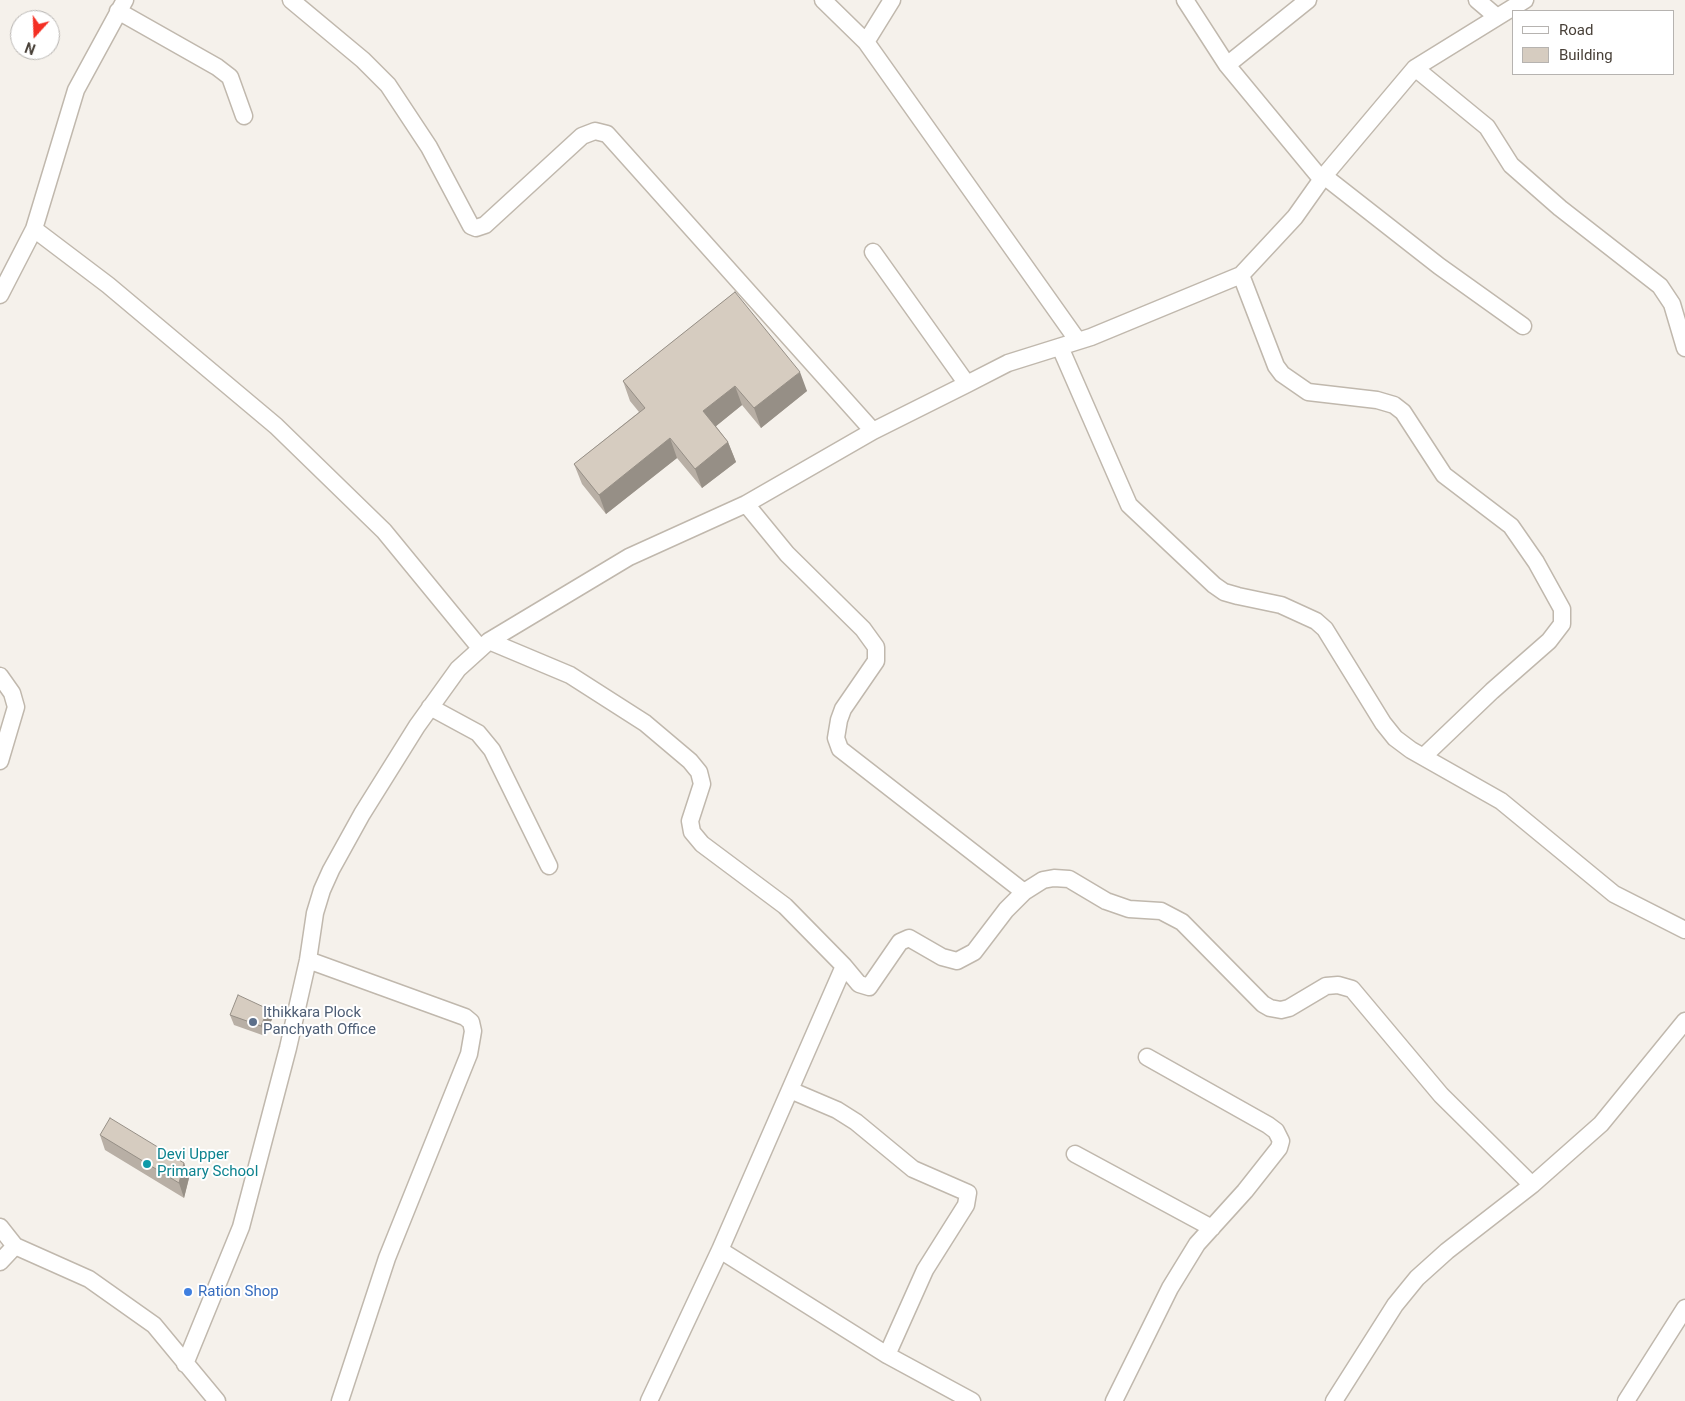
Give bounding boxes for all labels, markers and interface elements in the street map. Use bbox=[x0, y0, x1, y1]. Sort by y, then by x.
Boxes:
north arrow bbox=[10, 10, 60, 60]
legend bbox=[1512, 10, 1675, 75]
text: Road bbox=[1559, 21, 1593, 39]
text: N bbox=[23, 39, 38, 57]
text: Building bbox=[1559, 46, 1613, 64]
place label: Ithikkara Plock Panchyath Office bbox=[263, 1004, 376, 1039]
marker: Ithikkara Plock Panchyath Office bbox=[247, 1016, 259, 1028]
place label: Devi Upper Primary School bbox=[157, 1146, 258, 1181]
marker: Devi Upper Primary School bbox=[141, 1158, 153, 1170]
place label: Ration Shop bbox=[198, 1283, 279, 1301]
marker: Ration Shop bbox=[182, 1286, 194, 1298]

